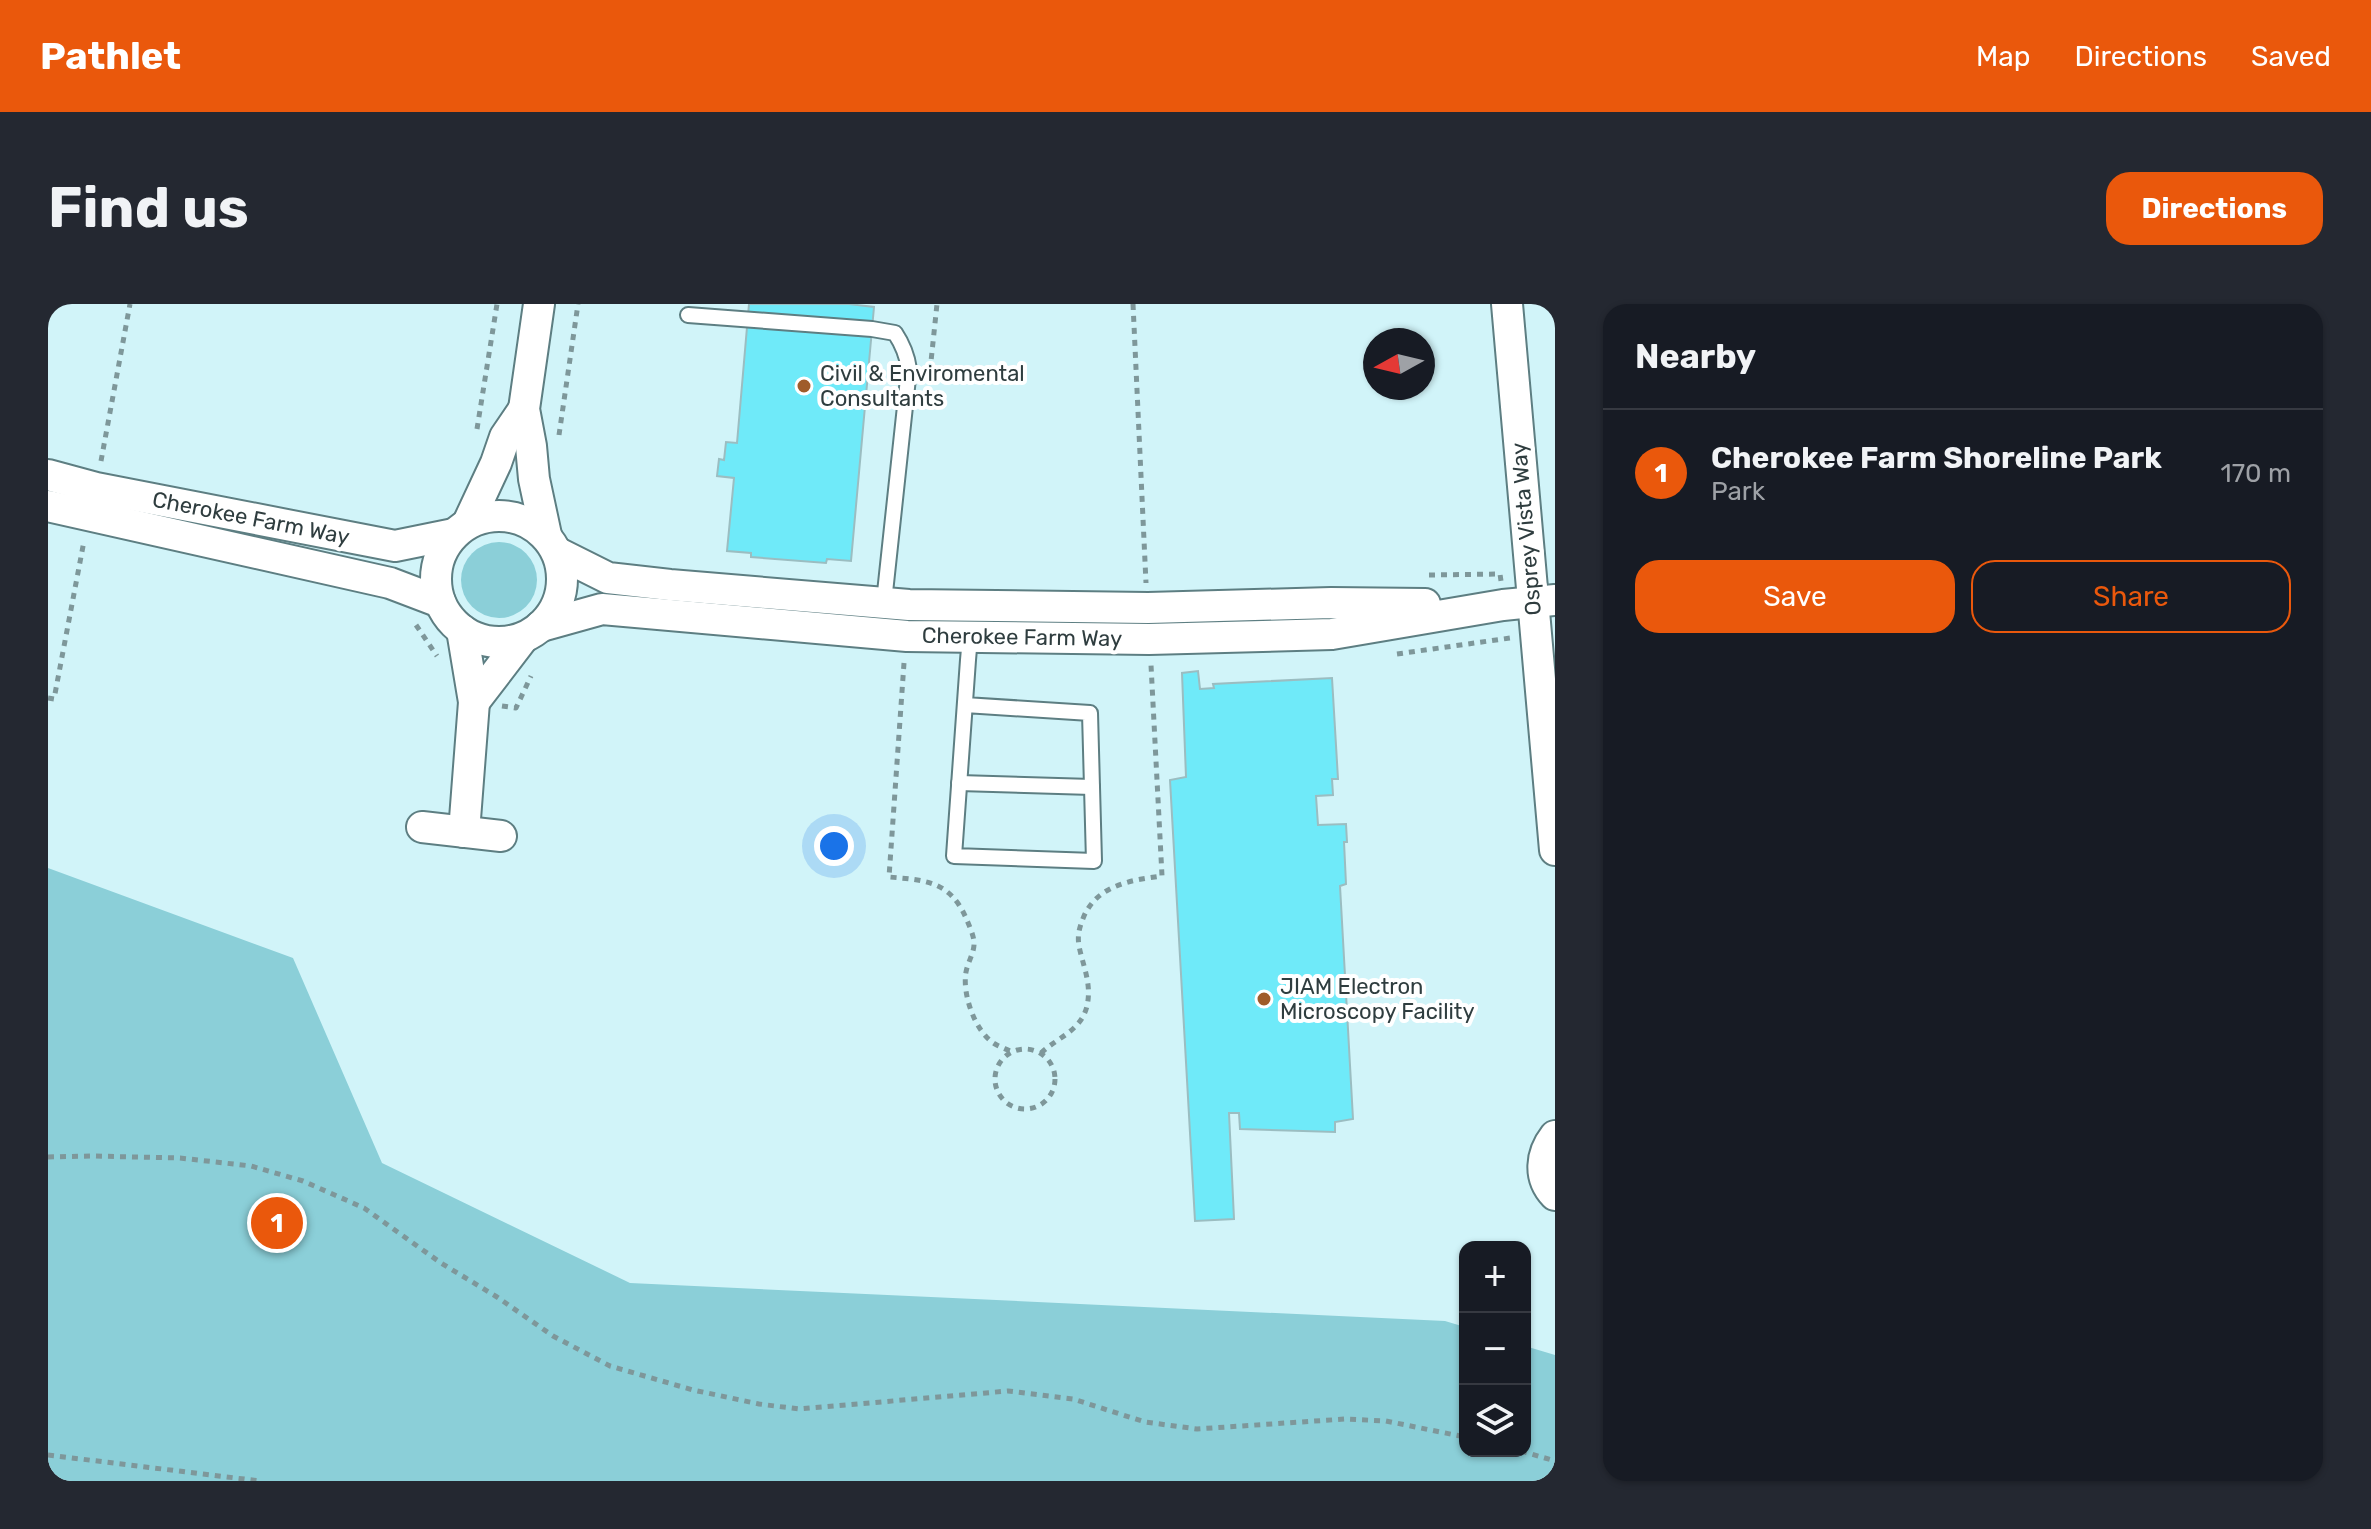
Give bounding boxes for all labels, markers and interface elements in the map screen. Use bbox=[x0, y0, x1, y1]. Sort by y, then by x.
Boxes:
text: Pathlet bbox=[40, 33, 181, 79]
text: Map bbox=[1976, 40, 2030, 73]
text: Directions bbox=[2074, 40, 2207, 73]
text: Saved bbox=[2251, 40, 2331, 73]
button: Directions bbox=[2106, 172, 2323, 245]
text: Find us bbox=[48, 175, 249, 241]
north arrow bbox=[1363, 328, 1435, 400]
text: Nearby bbox=[1635, 336, 1756, 377]
place label: Civil & Enviromental Consultants bbox=[820, 360, 1025, 412]
marker: Civil & Enviromental Consultants bbox=[795, 377, 813, 395]
text: Cherokee Farm Shoreline Park bbox=[1711, 440, 2162, 476]
street label: Osprey Vista Way bbox=[1505, 441, 1547, 617]
text: 1 bbox=[1655, 458, 1667, 489]
text: 170 m bbox=[2221, 458, 2291, 489]
text: Park bbox=[1711, 476, 1765, 507]
street label: Cherokee Farm Way bbox=[150, 486, 352, 550]
button: Save bbox=[1635, 560, 1955, 633]
button: Share bbox=[1971, 560, 2291, 633]
street label: Cherokee Farm Way bbox=[922, 622, 1122, 652]
your location bbox=[814, 826, 854, 866]
place label: JIAM Electron Microscopy Facility bbox=[1280, 973, 1475, 1025]
marker: JIAM Electron Microscopy Facility bbox=[1255, 990, 1273, 1008]
pin: 1 bbox=[251, 1193, 303, 1253]
map controls bbox=[1459, 1241, 1531, 1457]
button: + bbox=[1459, 1241, 1531, 1313]
button: − bbox=[1459, 1313, 1531, 1385]
button: layers bbox=[1459, 1385, 1531, 1457]

